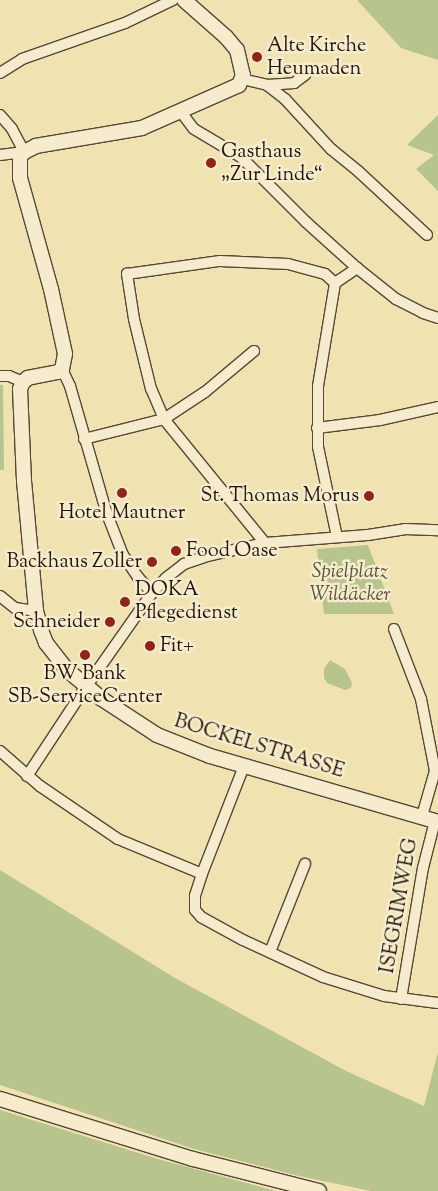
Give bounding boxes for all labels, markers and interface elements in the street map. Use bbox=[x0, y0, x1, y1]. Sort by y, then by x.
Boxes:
place label: Alte Kirche Heumaden bbox=[267, 34, 366, 81]
marker: Alte Kirche Heumaden bbox=[251, 51, 263, 63]
place label: Gasthaus „Zur Linde“ bbox=[221, 140, 323, 187]
marker: Gasthaus „Zur Linde“ bbox=[205, 157, 217, 169]
place label: St. Thomas Morus bbox=[201, 484, 359, 508]
marker: Hotel Mautner bbox=[116, 487, 128, 499]
marker: St. Thomas Morus bbox=[363, 490, 375, 502]
place label: Hotel Mautner bbox=[59, 501, 185, 525]
place label: Food Oase bbox=[186, 539, 278, 563]
marker: Food Oase bbox=[170, 545, 182, 557]
place label: Backhaus Zoller bbox=[6, 550, 142, 574]
marker: Backhaus Zoller bbox=[146, 556, 158, 568]
park label: Spielplatz Wildäcker bbox=[309, 561, 391, 608]
place label: DOKA Pflegedienst bbox=[135, 578, 238, 625]
marker: DOKA Pflegedienst bbox=[119, 596, 131, 608]
place label: Schneider bbox=[13, 610, 100, 634]
marker: Schneider bbox=[104, 616, 116, 628]
place label: Fit+ bbox=[160, 634, 194, 658]
marker: Fit+ bbox=[144, 640, 156, 652]
marker: BW Bank SB-ServiceCenter bbox=[79, 649, 91, 661]
place label: BW Bank SB-ServiceCenter bbox=[8, 663, 162, 710]
street label: BOCKELSTRASSE bbox=[171, 710, 347, 784]
street label: ISEGRIMWEG bbox=[376, 837, 424, 975]

